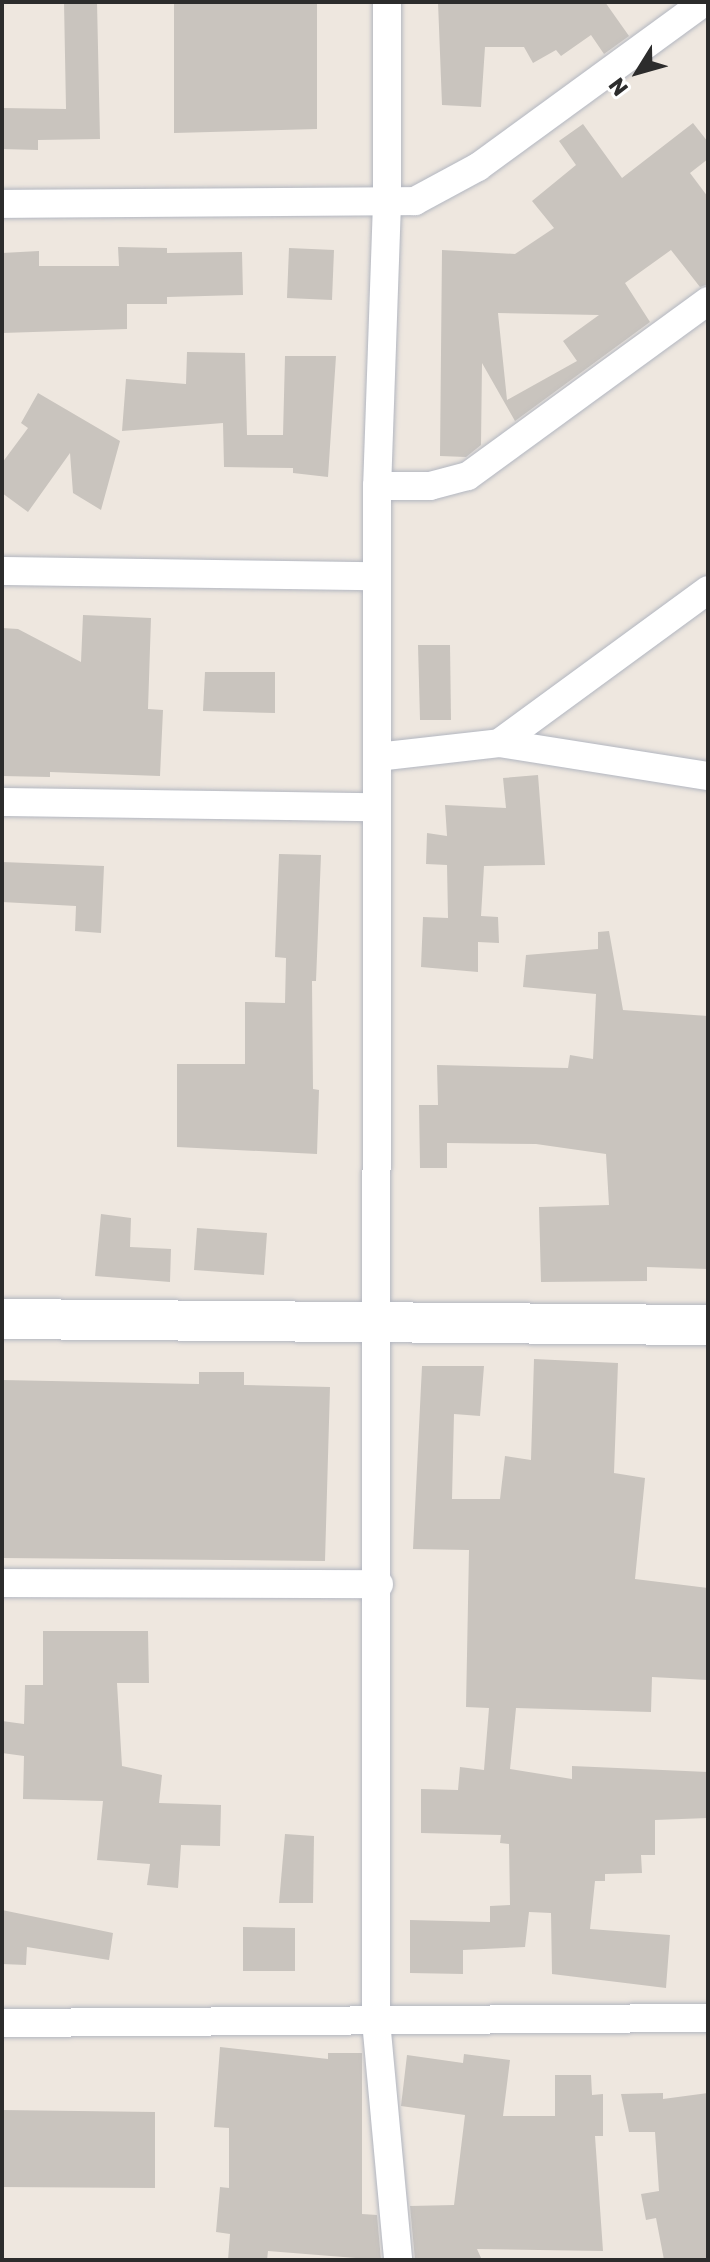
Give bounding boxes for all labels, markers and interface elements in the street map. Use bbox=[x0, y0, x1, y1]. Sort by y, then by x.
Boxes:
north arrow bbox=[598, 32, 678, 112]
text: N bbox=[603, 72, 634, 101]

